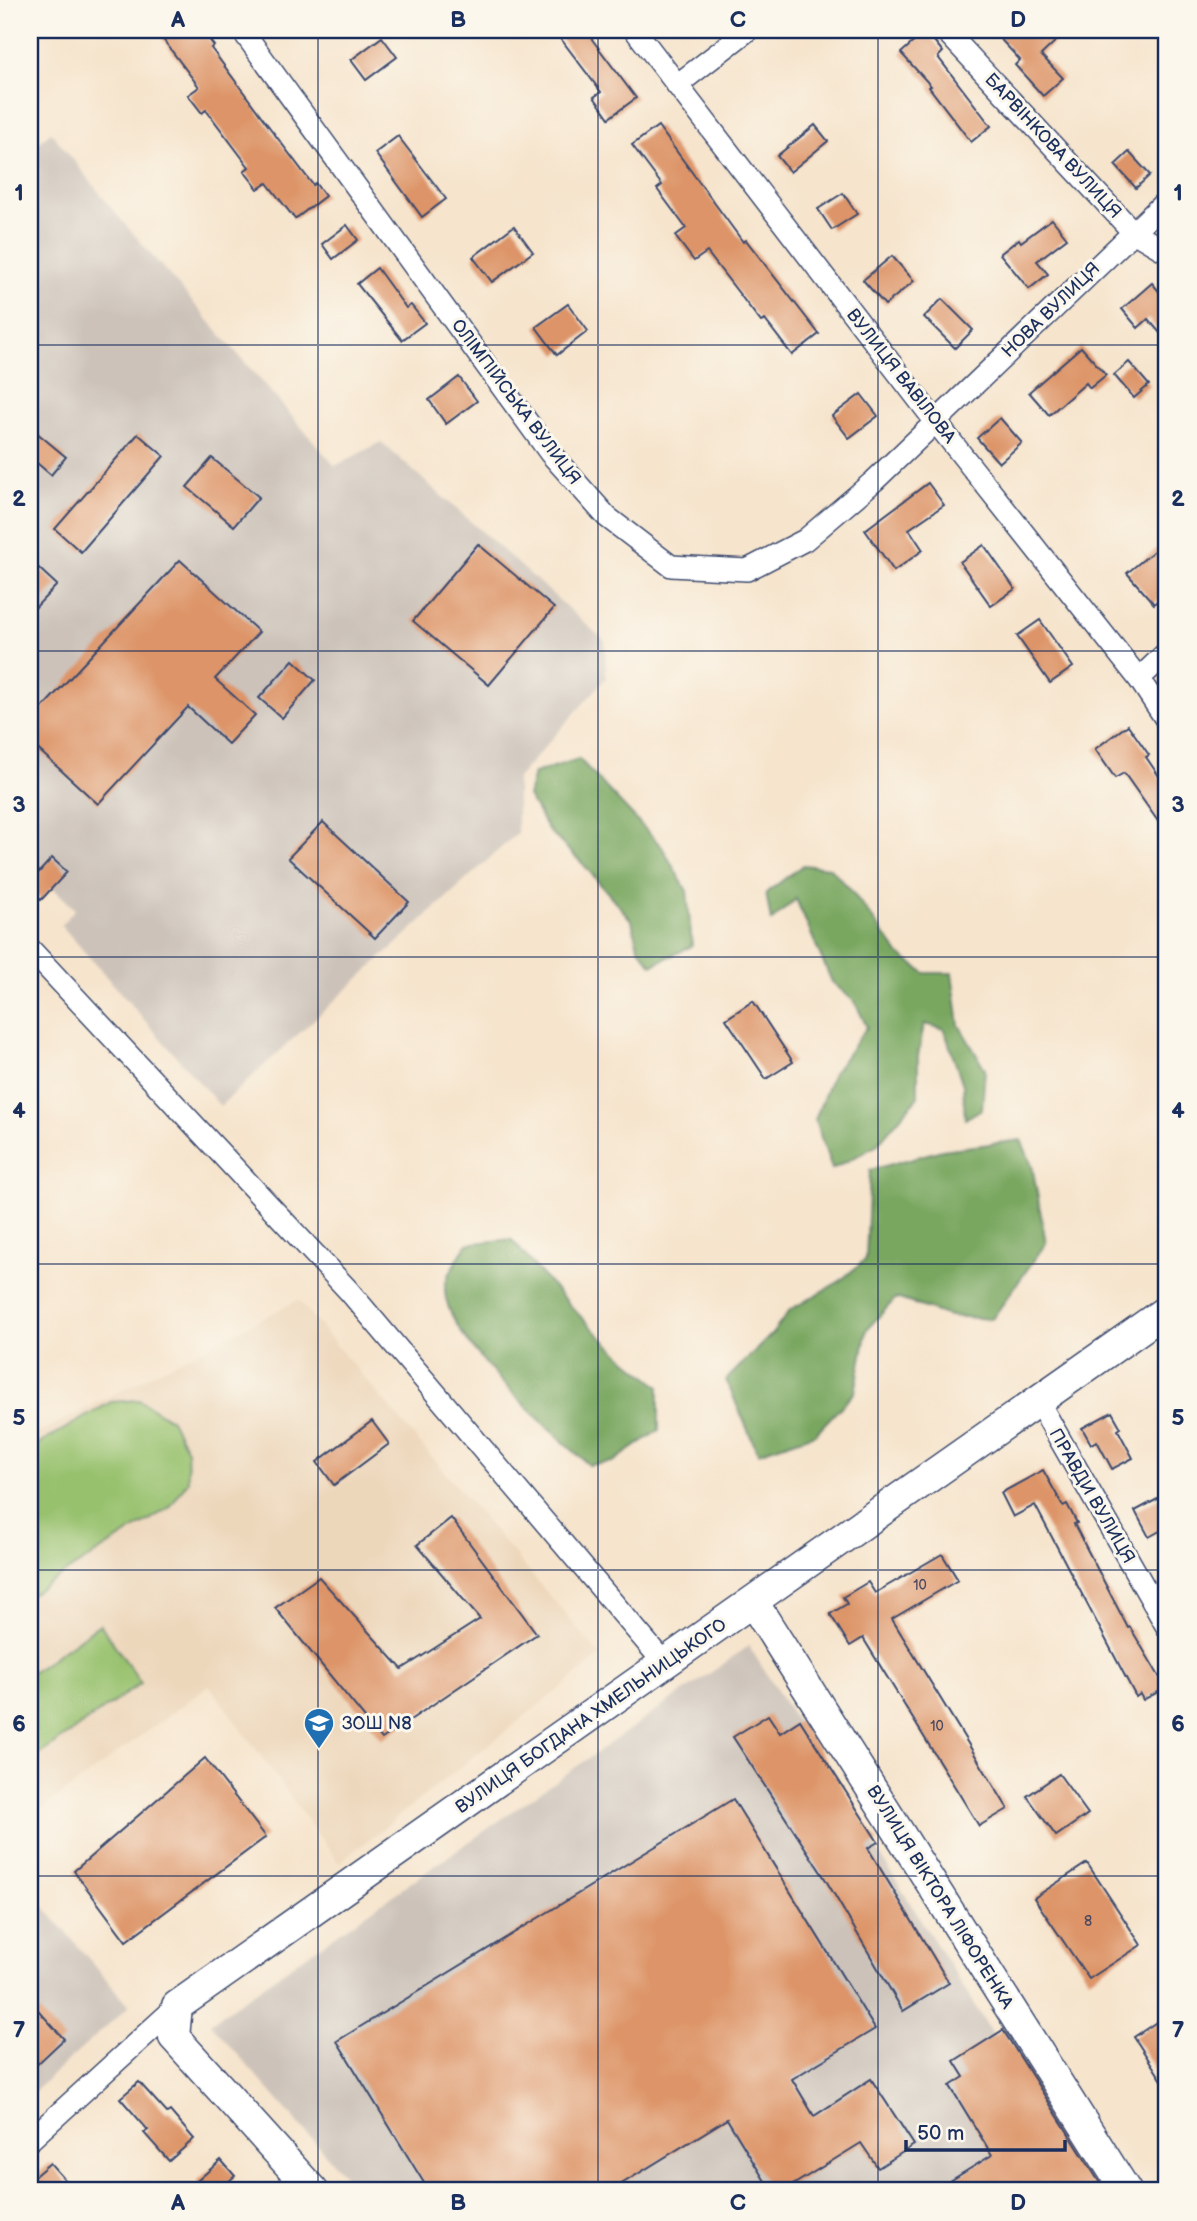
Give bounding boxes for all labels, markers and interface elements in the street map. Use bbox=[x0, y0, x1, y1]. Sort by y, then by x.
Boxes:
text: A bbox=[170, 6, 186, 34]
text: B bbox=[450, 6, 466, 34]
text: C bbox=[730, 6, 746, 34]
text: D bbox=[1010, 6, 1026, 34]
street label: БАРВІНКОВА ВУЛИЦЯ bbox=[980, 69, 1126, 223]
text: 1 bbox=[14, 179, 24, 207]
text: 1 bbox=[1173, 179, 1183, 207]
street label: НОВА ВУЛИЦЯ bbox=[998, 258, 1104, 362]
street label: ВУЛИЦЯ ВАВІЛОВА bbox=[842, 305, 960, 447]
street label: ОЛІМПІЙСЬКА ВУЛИЦЯ bbox=[447, 315, 585, 489]
text: 2 bbox=[12, 485, 26, 513]
text: 2 bbox=[1171, 485, 1185, 513]
text: 3 bbox=[12, 791, 26, 819]
text: 3 bbox=[1171, 791, 1185, 819]
text: 4 bbox=[12, 1097, 26, 1125]
text: 4 bbox=[1171, 1097, 1185, 1125]
text: 5 bbox=[12, 1404, 26, 1432]
text: 5 bbox=[1171, 1404, 1185, 1432]
street label: ПРАВДИ ВУЛИЦЯ bbox=[1045, 1425, 1139, 1567]
house number: 10 bbox=[913, 1577, 927, 1594]
street label: ВУЛИЦЯ БОГДАНА ХМЕЛЬНИЦЬКОГО bbox=[452, 1614, 731, 1818]
school or university icon: ЗОШ N8 bbox=[302, 1706, 336, 1750]
text: 6 bbox=[12, 1710, 26, 1738]
text: 6 bbox=[1171, 1710, 1185, 1738]
place label: ЗОШ N8 bbox=[342, 1713, 412, 1734]
house number: 10 bbox=[930, 1718, 944, 1735]
street label: ВУЛИЦЯ ВІКТОРА ЛІФОРЕНКА bbox=[862, 1781, 1018, 2013]
house number: 8 bbox=[1084, 1913, 1092, 1930]
text: 7 bbox=[13, 2016, 26, 2044]
text: 7 bbox=[1172, 2016, 1185, 2044]
scale bar bbox=[906, 2109, 1066, 2153]
text: 50 m bbox=[917, 2121, 964, 2146]
text: A bbox=[170, 2189, 186, 2217]
text: B bbox=[450, 2189, 466, 2217]
text: C bbox=[730, 2189, 746, 2217]
text: D bbox=[1010, 2189, 1026, 2217]

